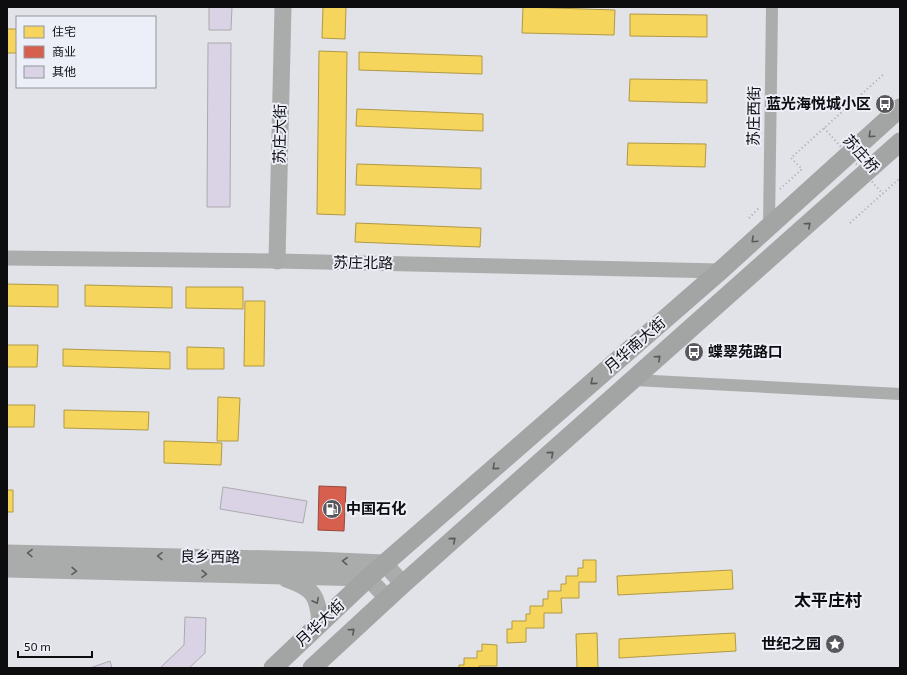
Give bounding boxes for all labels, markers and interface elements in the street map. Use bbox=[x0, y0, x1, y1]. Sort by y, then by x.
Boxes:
legend bbox=[16, 16, 156, 88]
text: 住宅 bbox=[52, 24, 76, 38]
text: 商业 bbox=[52, 44, 76, 58]
text: 其他 bbox=[52, 64, 76, 78]
street label: 苏庄西街 bbox=[743, 86, 763, 146]
bus stop icon: 蓝光海悦城小区 bbox=[874, 93, 896, 115]
place label: 蓝光海悦城小区 bbox=[766, 94, 871, 112]
street label: 苏庄大街 bbox=[269, 104, 289, 164]
one-way arrow bbox=[868, 130, 876, 137]
street label: 苏庄桥 bbox=[840, 131, 883, 176]
one-way arrow bbox=[803, 223, 810, 230]
one-way arrow bbox=[751, 235, 758, 242]
street label: 苏庄北路 bbox=[333, 252, 393, 272]
street label: 月华南大街 bbox=[600, 313, 669, 376]
bus stop icon: 蝶翠苑路口 bbox=[683, 341, 705, 363]
place label: 蝶翠苑路口 bbox=[708, 342, 783, 360]
one-way arrow bbox=[654, 356, 661, 363]
one-way arrow bbox=[590, 377, 598, 384]
one-way arrow bbox=[546, 451, 554, 458]
one-way arrow bbox=[492, 462, 500, 470]
fuel station icon: 中国石化 bbox=[321, 498, 343, 520]
place label: 中国石化 bbox=[346, 499, 406, 517]
one-way arrow bbox=[449, 538, 456, 545]
street label: 良乡西路 bbox=[180, 546, 240, 566]
one-way arrow bbox=[27, 549, 33, 557]
one-way arrow bbox=[157, 552, 163, 560]
one-way arrow bbox=[342, 557, 348, 566]
one-way arrow bbox=[71, 567, 77, 575]
one-way arrow bbox=[201, 570, 207, 578]
district label: 太平庄村 bbox=[794, 589, 862, 609]
street label: 月华大街 bbox=[291, 595, 347, 649]
one-way arrow bbox=[311, 597, 319, 604]
one-way arrow bbox=[347, 629, 355, 636]
scale bar bbox=[18, 633, 92, 659]
place icon: 世纪之园 bbox=[824, 633, 846, 655]
place label: 世纪之园 bbox=[761, 634, 821, 652]
text: 50 m bbox=[24, 639, 51, 653]

